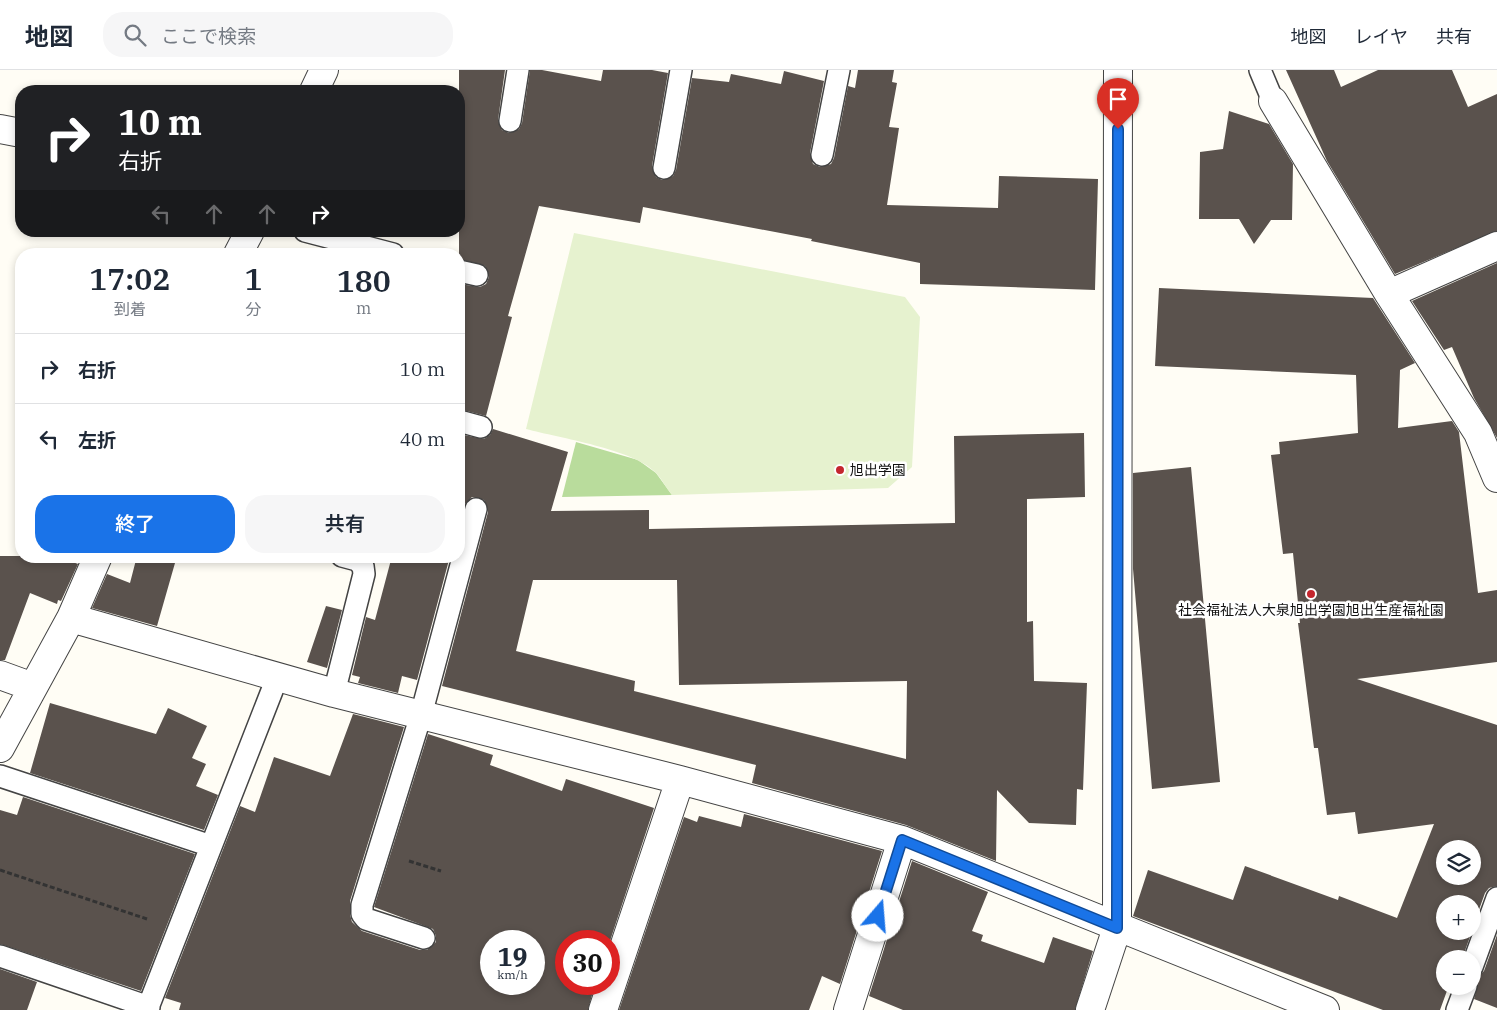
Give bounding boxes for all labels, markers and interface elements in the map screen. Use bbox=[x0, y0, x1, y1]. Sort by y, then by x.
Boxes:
search box bbox=[103, 12, 453, 57]
text: 地図 bbox=[25, 20, 73, 52]
icon: search bbox=[121, 21, 149, 49]
text: ここで検索 bbox=[161, 24, 256, 48]
text: 地図 bbox=[1291, 25, 1327, 48]
text: レイヤ bbox=[1355, 25, 1408, 48]
text: 共有 bbox=[1436, 25, 1472, 48]
pin bbox=[1097, 78, 1139, 129]
icon: arrive bbox=[1104, 85, 1132, 113]
text: 10 m bbox=[118, 99, 202, 145]
icon: right bbox=[35, 105, 100, 170]
text: 右折 bbox=[118, 146, 162, 175]
icon: left bbox=[147, 200, 175, 228]
icon: ahead bbox=[200, 200, 228, 228]
icon: ahead bbox=[253, 200, 281, 228]
icon: right bbox=[306, 200, 334, 228]
text: 17:02 bbox=[89, 259, 170, 298]
text: 1 bbox=[244, 259, 262, 298]
text: 180 bbox=[337, 261, 391, 300]
text: m bbox=[356, 298, 371, 318]
text: 到着 bbox=[114, 299, 146, 319]
text: 分 bbox=[245, 299, 261, 319]
icon: right bbox=[35, 355, 63, 383]
text: 10 m bbox=[400, 357, 445, 381]
text: 右折 bbox=[78, 358, 116, 382]
icon: left bbox=[35, 425, 63, 453]
text: 40 m bbox=[400, 427, 445, 451]
text: 左折 bbox=[78, 428, 116, 452]
place label: 旭出学園 bbox=[850, 461, 906, 479]
marker: 旭出学園 bbox=[834, 464, 846, 476]
button: 終了 bbox=[35, 495, 235, 553]
button: 共有 bbox=[245, 495, 445, 553]
marker: 社会福祉法人大泉旭出学園旭出生産福祉園 bbox=[1305, 588, 1317, 600]
place label: 社会福祉法人大泉旭出学園旭出生産福祉園 bbox=[1178, 601, 1444, 619]
map controls bbox=[1436, 840, 1481, 995]
button: layers bbox=[1436, 840, 1481, 885]
position arrow bbox=[851, 889, 903, 941]
button: + bbox=[1436, 895, 1481, 940]
speed limit sign: 30 bbox=[555, 930, 620, 995]
text: 19 bbox=[497, 940, 528, 973]
button: − bbox=[1436, 950, 1481, 995]
text: km/h bbox=[497, 967, 528, 982]

